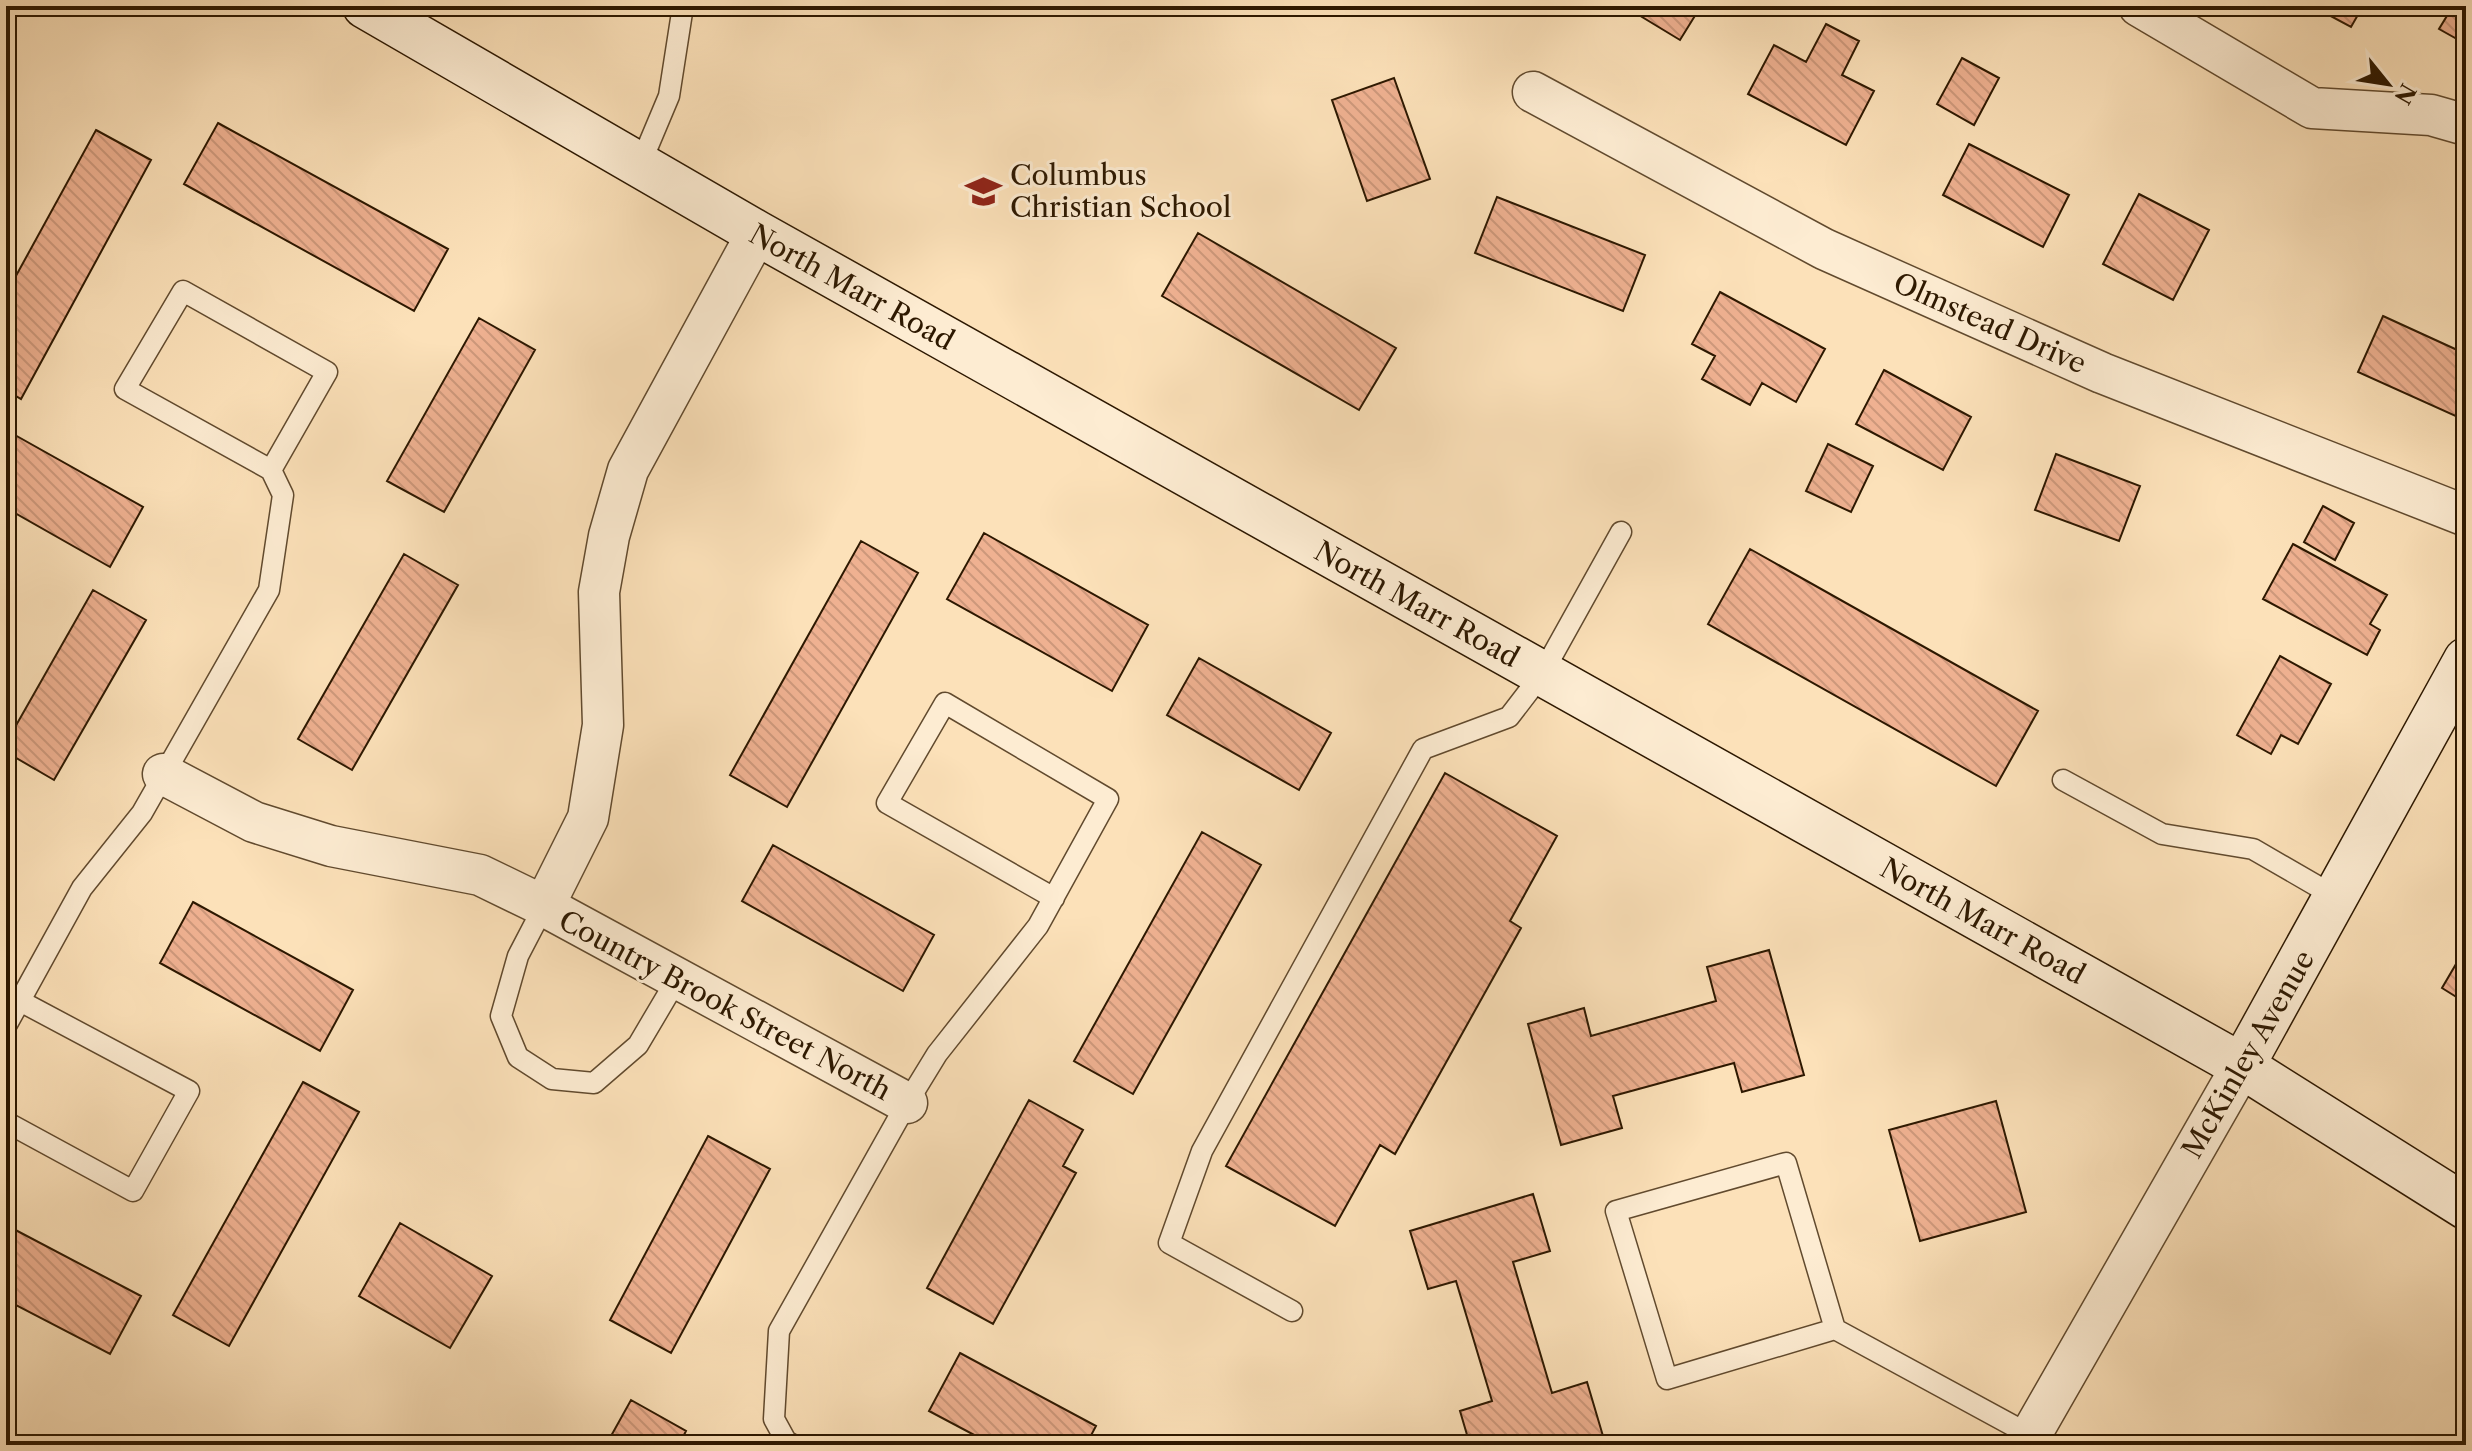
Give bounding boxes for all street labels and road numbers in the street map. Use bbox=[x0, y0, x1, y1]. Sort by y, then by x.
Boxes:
street label: North Marr Road bbox=[744, 217, 960, 357]
street label: Olmstead Drive bbox=[1888, 265, 2092, 381]
street label: North Marr Road bbox=[1309, 534, 1525, 674]
street label: North Marr Road bbox=[1875, 851, 2091, 991]
street label: Country Brook Street North bbox=[553, 903, 897, 1107]
street label: McKinley Avenue bbox=[2175, 944, 2321, 1164]

